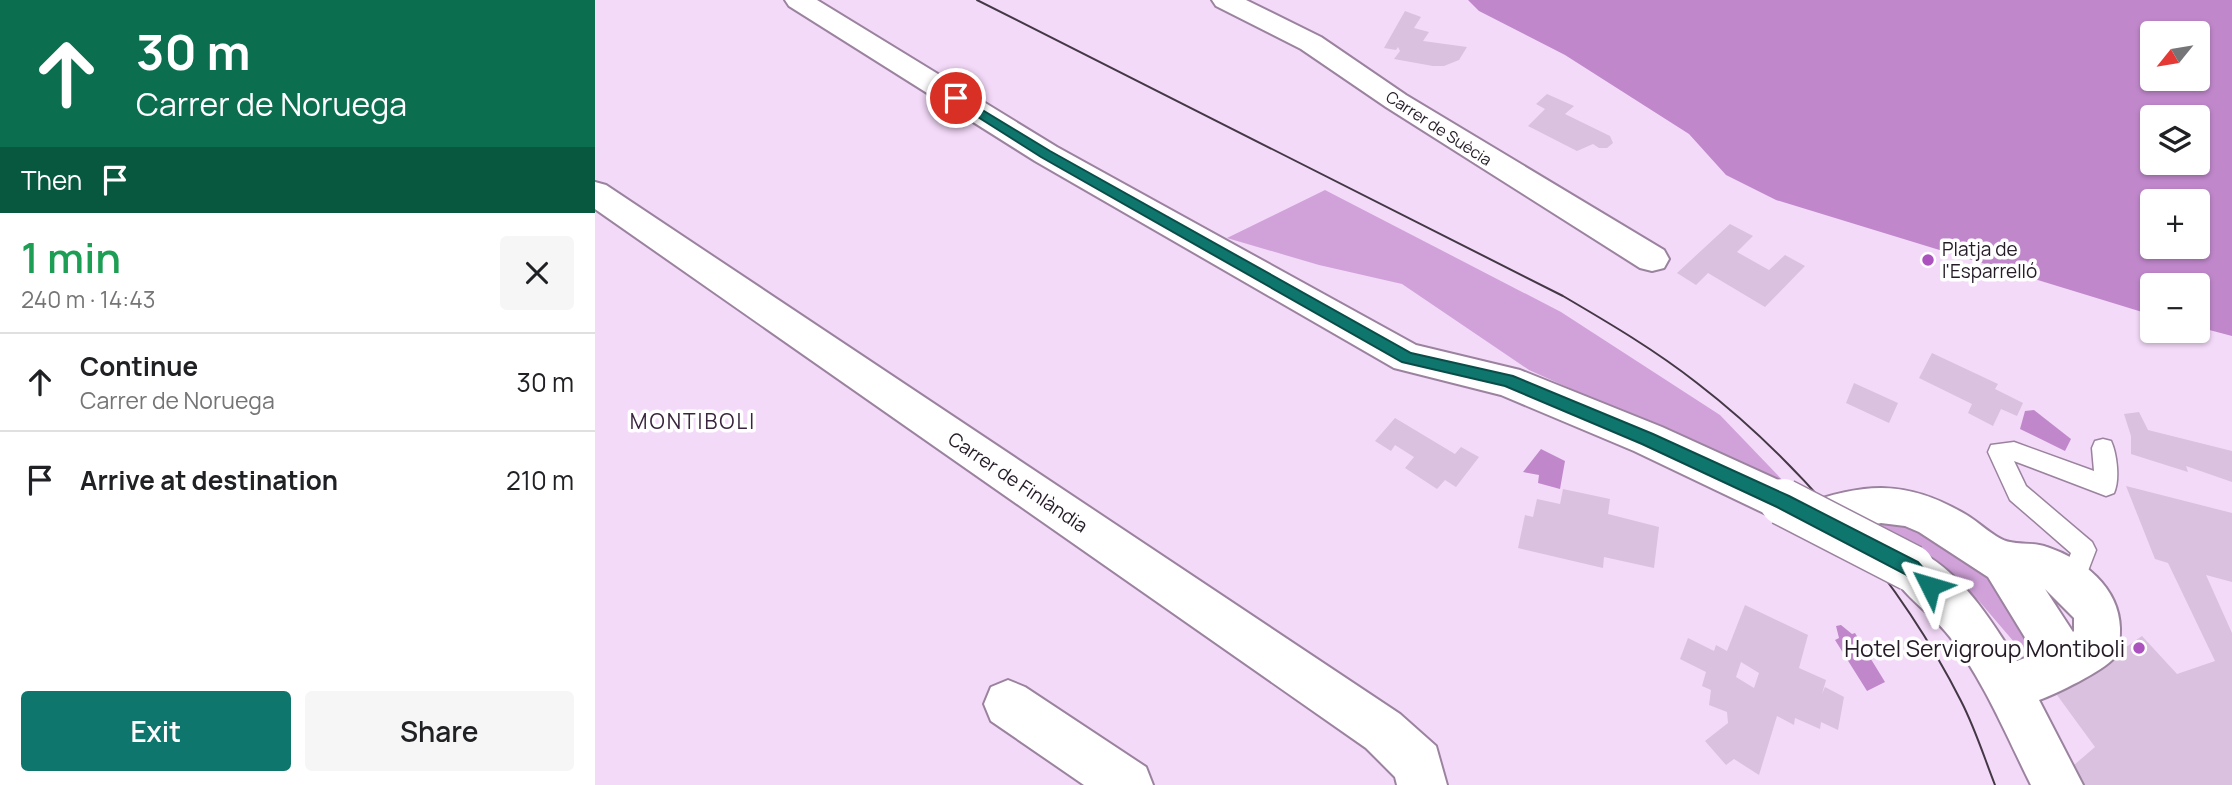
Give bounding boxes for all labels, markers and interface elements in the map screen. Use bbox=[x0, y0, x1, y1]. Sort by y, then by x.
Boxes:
text: 30 m bbox=[136, 18, 251, 85]
north arrow bbox=[2140, 21, 2210, 91]
map controls bbox=[2140, 21, 2210, 343]
icon: ahead bbox=[21, 28, 112, 119]
pin bbox=[926, 68, 986, 128]
icon: arrive bbox=[937, 79, 975, 117]
text: Carrer de Noruega bbox=[136, 82, 407, 126]
street label: Carrer de Suècia bbox=[1382, 86, 1496, 170]
button: layers bbox=[2140, 105, 2210, 175]
icon: arrive bbox=[96, 161, 134, 199]
text: Then bbox=[21, 162, 82, 198]
button: + bbox=[2140, 189, 2210, 259]
text: 1 min bbox=[21, 228, 121, 286]
button: close bbox=[500, 236, 574, 310]
place label: Platja de l'Esparrelló bbox=[1942, 236, 2037, 284]
marker: Platja de l'Esparrelló bbox=[1920, 252, 1936, 268]
button: − bbox=[2140, 273, 2210, 343]
text: 240 m · 14:43 bbox=[21, 283, 155, 315]
text: Continue bbox=[80, 348, 198, 384]
icon: ahead bbox=[21, 363, 59, 401]
text: 30 m bbox=[517, 364, 574, 400]
text: Carrer de Noruega bbox=[80, 384, 275, 416]
district label: MONTIBOLI bbox=[630, 407, 756, 435]
street label: Carrer de Finlàndia bbox=[943, 426, 1093, 538]
icon: arrive bbox=[21, 461, 59, 499]
text: Arrive at destination bbox=[80, 462, 338, 498]
text: 210 m bbox=[506, 462, 574, 498]
position arrow bbox=[1893, 549, 1967, 623]
place label: Hotel Servigroup Montiboli bbox=[1844, 632, 2125, 664]
marker: Hotel Servigroup Montiboli bbox=[2131, 640, 2147, 656]
button: Exit bbox=[21, 691, 291, 771]
button: Share bbox=[305, 691, 574, 771]

